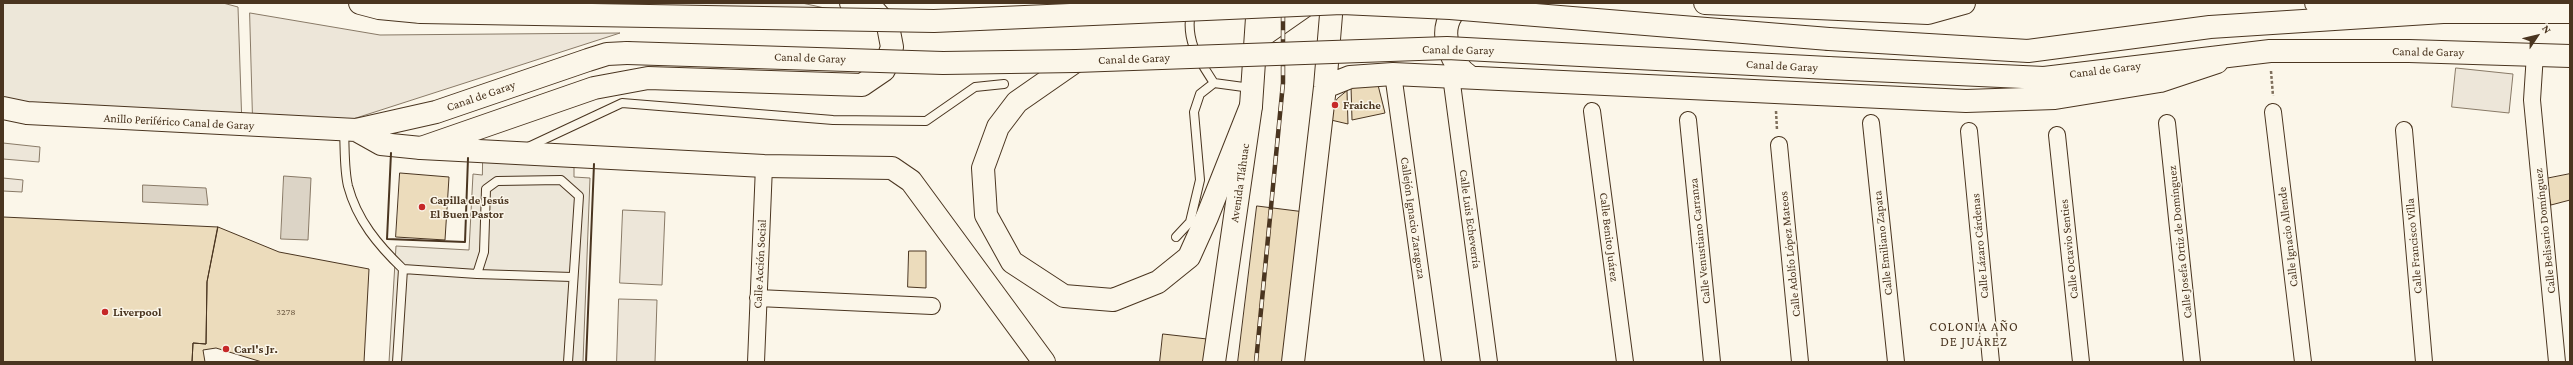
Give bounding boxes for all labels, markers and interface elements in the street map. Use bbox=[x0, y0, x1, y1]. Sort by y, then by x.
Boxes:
north arrow bbox=[2517, 16, 2557, 56]
text: N bbox=[2540, 23, 2554, 36]
street label: Canal de Garay bbox=[1422, 42, 1494, 58]
street label: Canal de Garay bbox=[2392, 44, 2464, 60]
street label: Canal de Garay bbox=[774, 50, 846, 66]
street label: Canal de Garay bbox=[1098, 51, 1170, 67]
street label: Canal de Garay bbox=[1746, 57, 1818, 75]
street label: Canal de Garay bbox=[2068, 58, 2142, 82]
street label: Canal de Garay bbox=[445, 77, 517, 115]
place label: Fraiche bbox=[1343, 98, 1381, 112]
marker: Fraiche bbox=[1330, 100, 1340, 110]
street label: Anillo Periférico Canal de Garay bbox=[103, 111, 255, 133]
street label: Avenida Tláhuac bbox=[1227, 143, 1253, 223]
street label: Callejón Ignacio Zaragoza bbox=[1397, 156, 1429, 280]
street label: Calle Josefa Ortiz de Domínguez bbox=[2165, 165, 2195, 319]
street label: Calle Belisario Domínguez bbox=[2531, 168, 2559, 294]
street label: Calle Luis Echeverría bbox=[1456, 169, 1484, 269]
street label: Calle Venustiano Carranza bbox=[1686, 177, 1714, 305]
street label: Calle Ignacio Allende bbox=[2275, 186, 2301, 288]
street label: Calle Adolfo López Mateos bbox=[1776, 190, 1804, 318]
street label: Calle Emiliano Zapata bbox=[1870, 190, 1896, 296]
street label: Calle Benito Juárez bbox=[1596, 192, 1622, 282]
place label: Capilla de Jesús El Buen Pastor bbox=[430, 193, 509, 221]
street label: Calle Lázaro Cárdenas bbox=[1968, 193, 1992, 299]
street label: Calle Octavio Senties bbox=[2057, 198, 2081, 300]
street label: Calle Francisco Villa bbox=[2403, 198, 2425, 294]
marker: Capilla de Jesús El Buen Pastor bbox=[417, 202, 427, 212]
street label: Calle Acción Social bbox=[750, 219, 770, 309]
place label: Liverpool bbox=[113, 305, 162, 319]
house number: 3278 bbox=[276, 306, 296, 318]
marker: Liverpool bbox=[100, 307, 110, 317]
district label: COLONIA AÑO DE JUÁREZ bbox=[1929, 319, 2019, 350]
place label: Carl's Jr. bbox=[234, 342, 278, 356]
marker: Carl's Jr. bbox=[221, 344, 231, 354]

